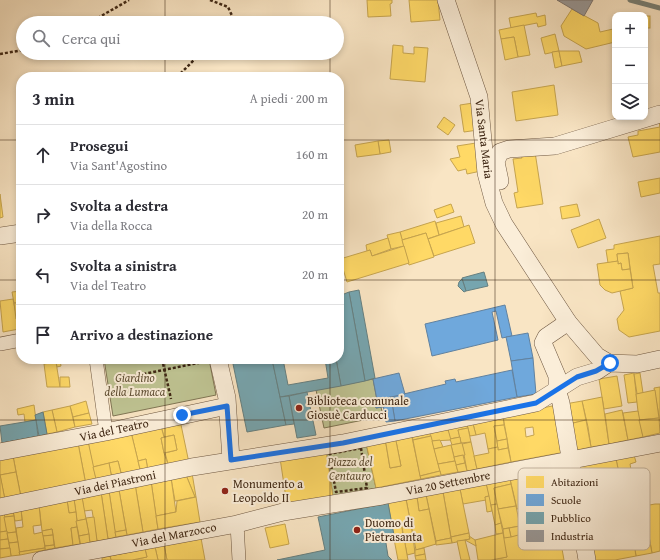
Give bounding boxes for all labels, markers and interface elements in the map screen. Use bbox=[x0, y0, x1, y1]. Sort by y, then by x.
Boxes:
map controls bbox=[612, 12, 648, 120]
button: + bbox=[612, 12, 648, 48]
search box bbox=[16, 16, 344, 60]
icon: search bbox=[30, 27, 52, 49]
text: Cerca qui bbox=[62, 28, 120, 49]
button: − bbox=[612, 48, 648, 84]
button: layers bbox=[612, 84, 648, 120]
text: 3 min bbox=[32, 86, 74, 111]
text: A piedi · 200 m bbox=[250, 89, 328, 108]
street label: Via Santa Maria bbox=[471, 98, 498, 180]
text: Prosegui bbox=[70, 135, 128, 156]
icon: ahead bbox=[32, 144, 54, 166]
text: 160 m bbox=[296, 145, 328, 164]
text: Via Sant'Agostino bbox=[70, 156, 167, 175]
text: Svolta a destra bbox=[70, 195, 168, 216]
icon: right bbox=[32, 204, 54, 226]
text: 20 m bbox=[302, 205, 328, 224]
text: Via della Rocca bbox=[70, 216, 152, 235]
text: Svolta a sinistra bbox=[70, 255, 177, 276]
icon: left bbox=[32, 264, 54, 286]
text: 20 m bbox=[302, 265, 328, 284]
text: Via del Teatro bbox=[70, 276, 146, 295]
icon: arrive bbox=[32, 324, 54, 346]
text: Arrivo a destinazione bbox=[70, 324, 213, 345]
route start bbox=[601, 354, 619, 372]
park label: Giardino della Lumaca bbox=[105, 369, 166, 400]
place label: Biblioteca comunale Giosuè Carducci bbox=[307, 392, 409, 423]
marker: Biblioteca comunale Giosuè Carducci bbox=[294, 403, 304, 413]
route end bbox=[173, 406, 191, 424]
street label: Via del Teatro bbox=[78, 414, 150, 445]
park label: Piazza del Centauro bbox=[326, 453, 373, 484]
street label: Via dei Piastroni bbox=[72, 465, 158, 499]
street label: Via 20 Settembre bbox=[404, 466, 492, 499]
legend bbox=[518, 468, 650, 550]
text: Abitazioni bbox=[551, 474, 598, 490]
place label: Monumento a Leopoldo II bbox=[233, 475, 303, 506]
marker: Monumento a Leopoldo II bbox=[220, 486, 230, 496]
text: Scuole bbox=[551, 492, 581, 508]
text: Pubblico bbox=[551, 510, 591, 526]
place label: Duomo di Pietrasanta bbox=[365, 514, 423, 545]
street label: Via del Marzocco bbox=[130, 518, 218, 551]
marker: Duomo di Pietrasanta bbox=[352, 525, 362, 535]
text: Industria bbox=[551, 528, 594, 544]

